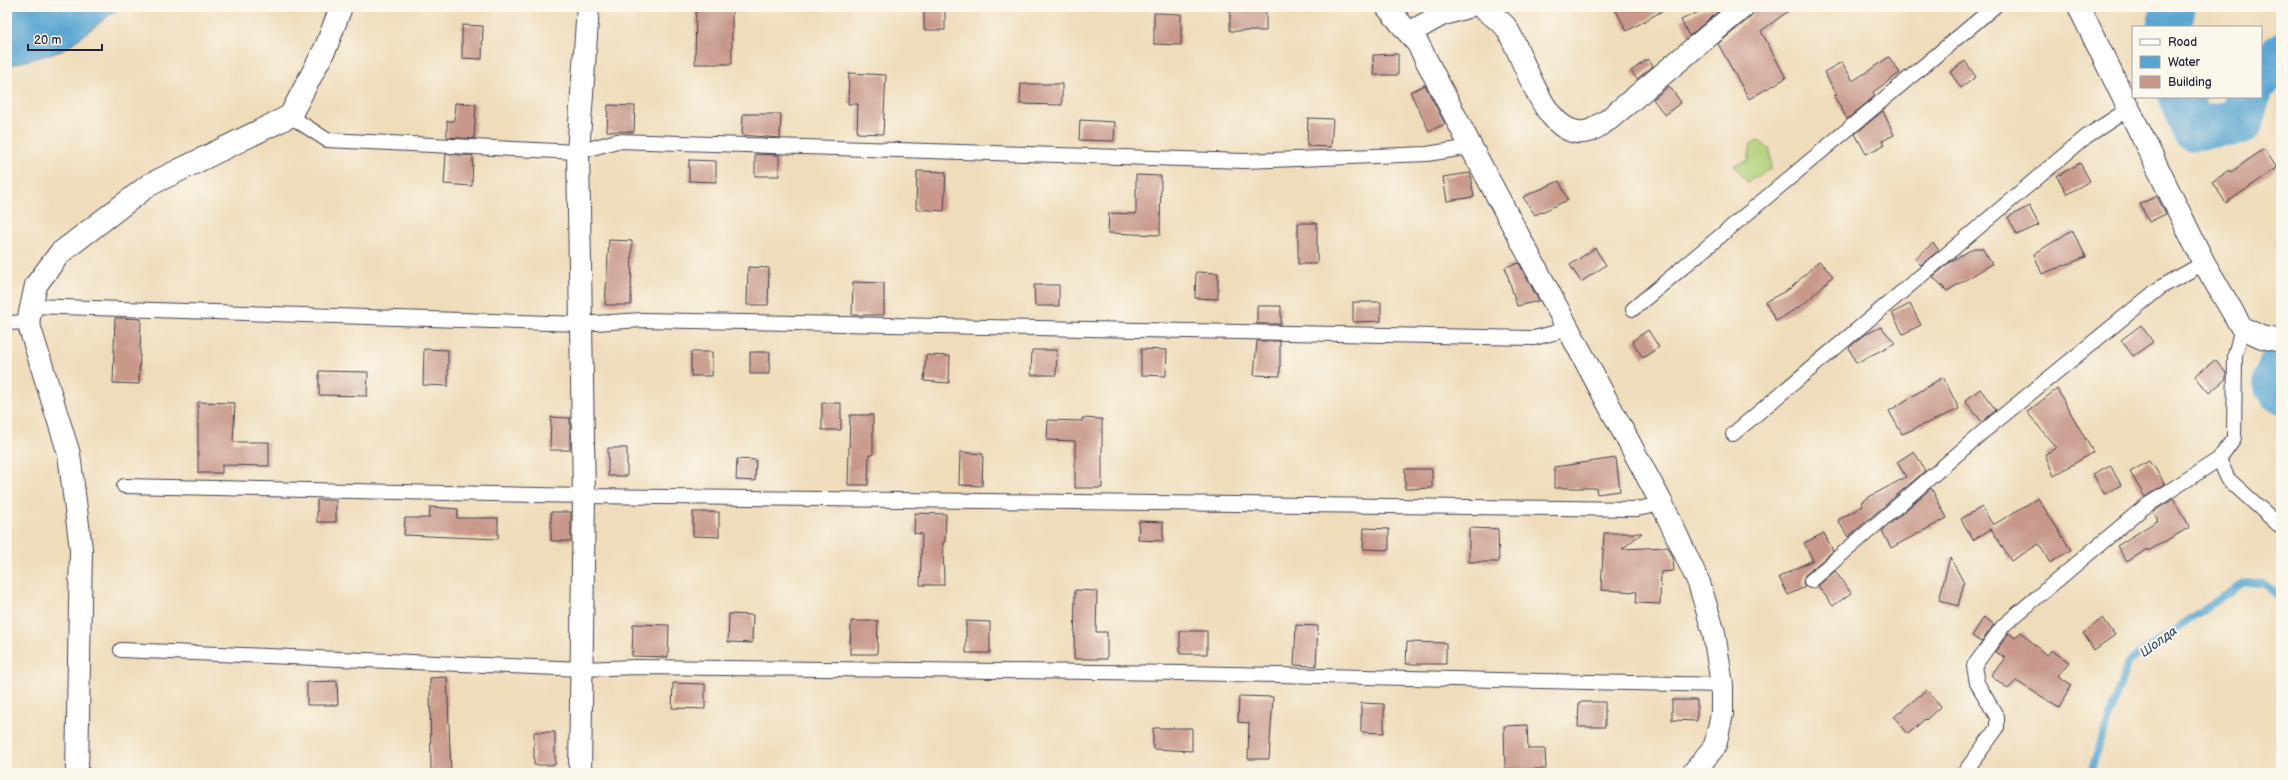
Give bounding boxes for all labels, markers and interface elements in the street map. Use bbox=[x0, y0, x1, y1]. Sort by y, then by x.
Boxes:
scale bar bbox=[28, 26, 102, 52]
legend bbox=[2132, 26, 2262, 98]
text: 20 m bbox=[34, 33, 61, 48]
text: Road bbox=[2168, 35, 2197, 50]
text: Water bbox=[2168, 55, 2200, 70]
text: Building bbox=[2168, 75, 2212, 90]
water label: Шолда bbox=[2137, 623, 2181, 661]

